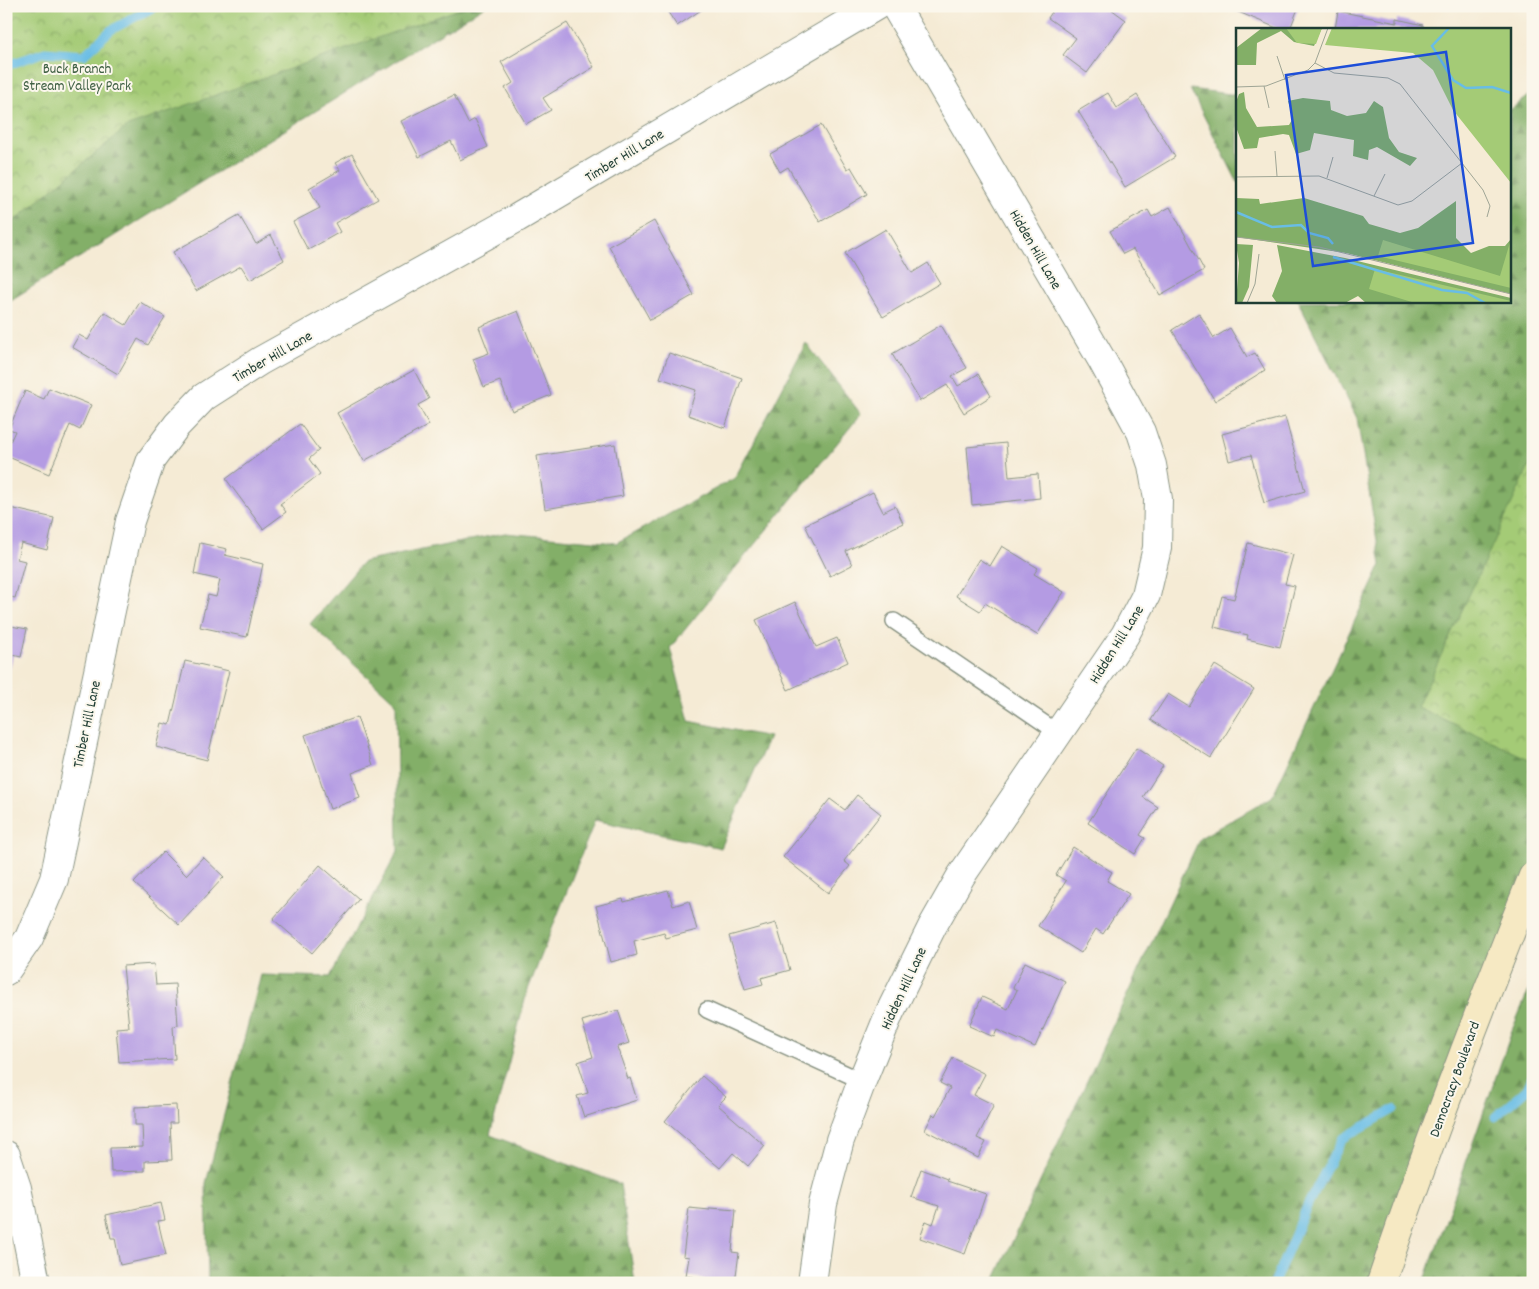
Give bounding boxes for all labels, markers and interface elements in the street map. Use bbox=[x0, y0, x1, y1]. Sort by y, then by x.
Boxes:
inset map bbox=[1236, 28, 1512, 302]
park label: Buck Branch Stream Valley Park bbox=[23, 59, 131, 98]
street label: Timber Hill Lane bbox=[581, 124, 669, 189]
street label: Hidden Hill Lane bbox=[1002, 206, 1066, 294]
street label: Timber Hill Lane bbox=[229, 326, 317, 389]
street label: Hidden Hill Lane bbox=[1085, 601, 1151, 689]
street label: Timber Hill Lane bbox=[68, 678, 108, 770]
street label: Hidden Hill Lane bbox=[876, 943, 934, 1034]
street label: Democracy Boulevard bbox=[1425, 1019, 1487, 1141]

